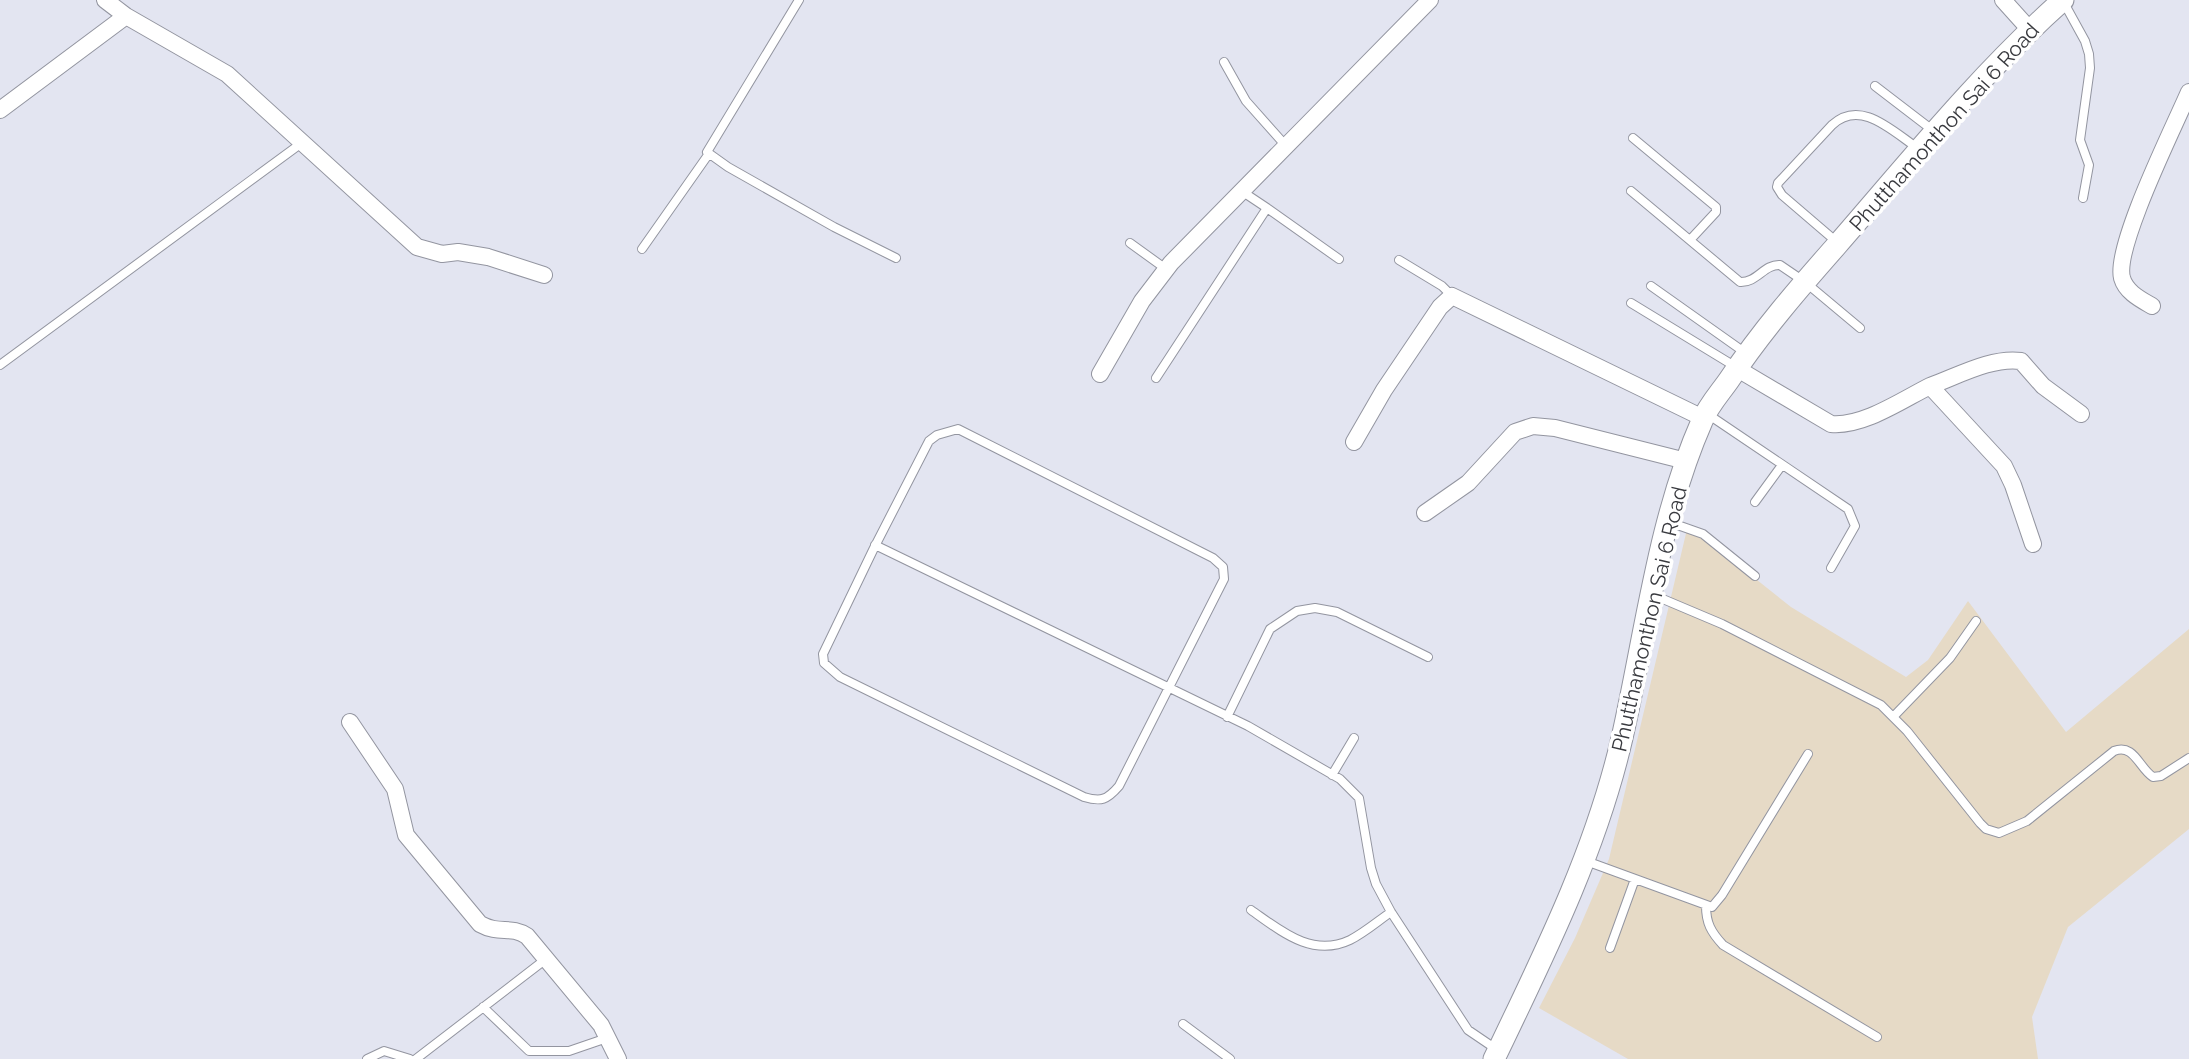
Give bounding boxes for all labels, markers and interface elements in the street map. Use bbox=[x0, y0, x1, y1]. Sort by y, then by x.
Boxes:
street label: Phutthamonthon Sai 6 Road bbox=[1844, 18, 2044, 236]
street label: Phutthamonthon Sai 6 Road bbox=[1606, 484, 1692, 754]

